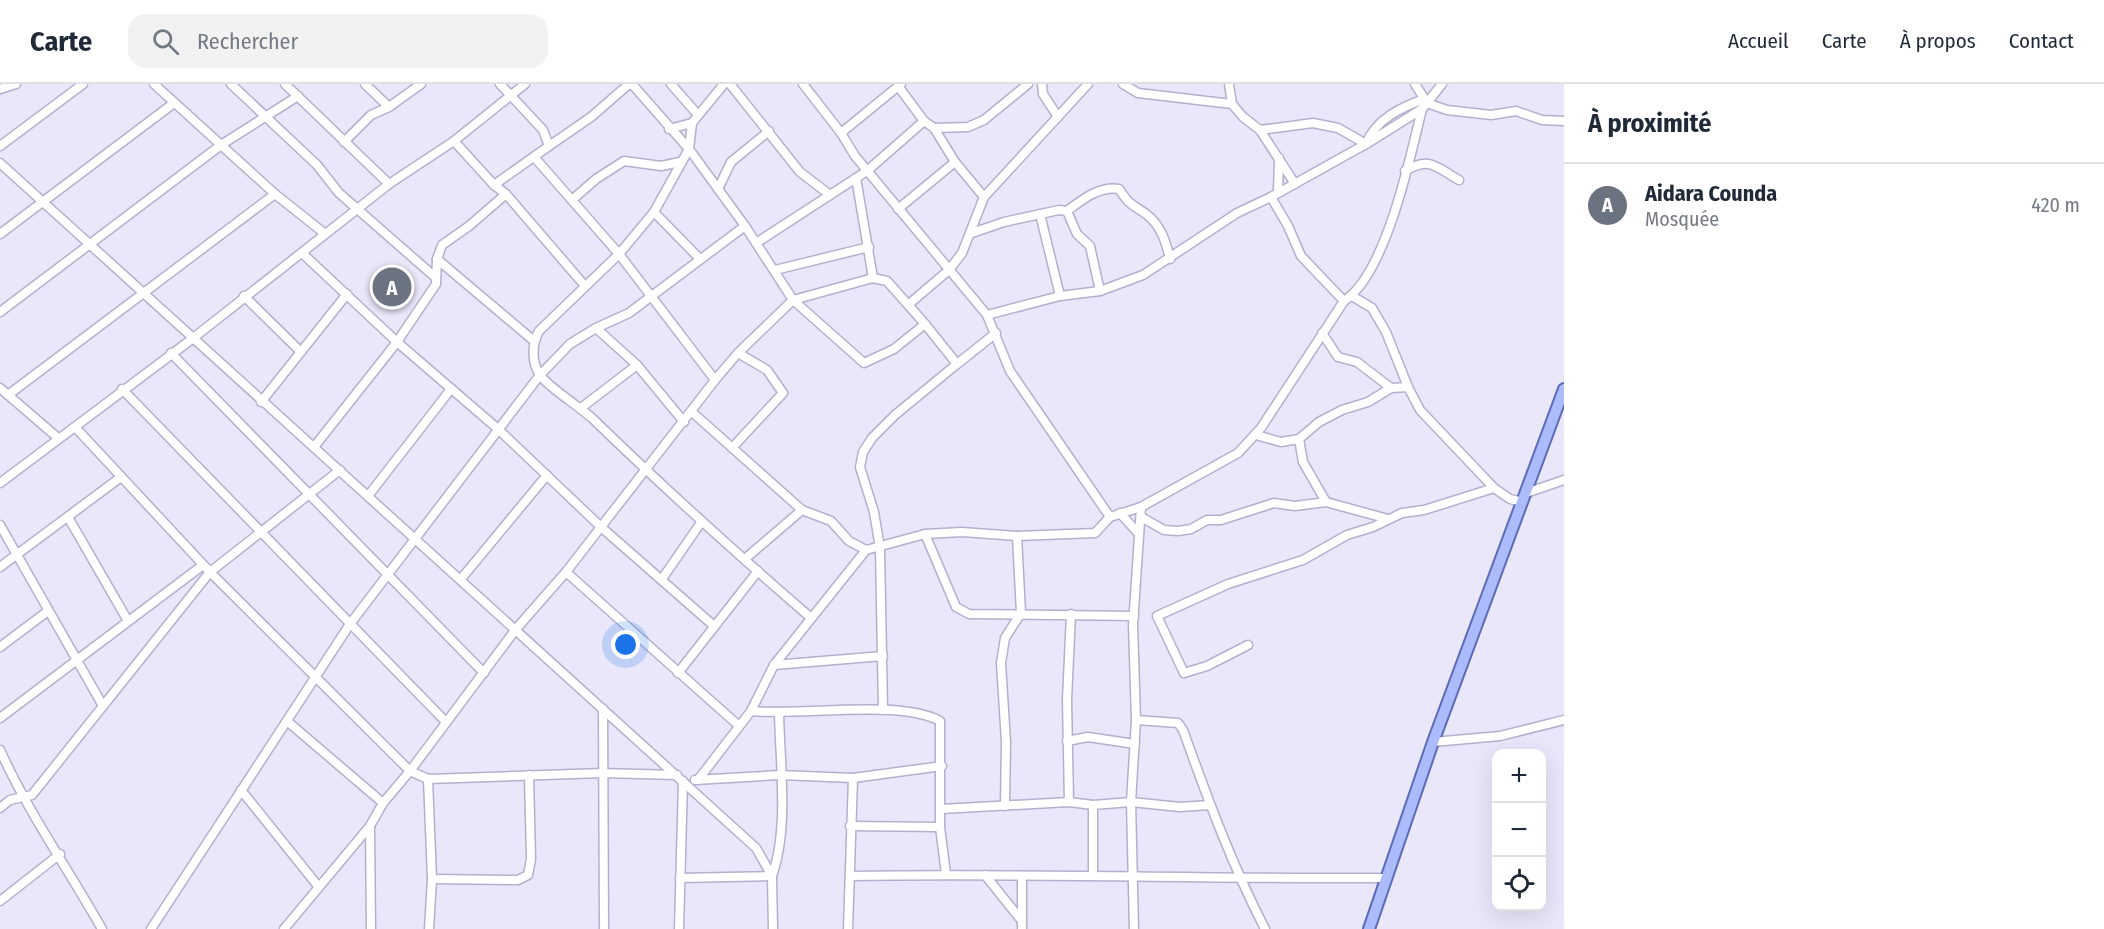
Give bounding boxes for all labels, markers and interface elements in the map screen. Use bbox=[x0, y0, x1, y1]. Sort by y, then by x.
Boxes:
search box bbox=[128, 14, 548, 68]
text: Carte bbox=[30, 25, 92, 58]
icon: search bbox=[149, 25, 182, 58]
text: Rechercher bbox=[197, 28, 298, 55]
text: Accueil bbox=[1728, 28, 1789, 54]
text: Carte bbox=[1822, 28, 1867, 54]
text: À propos bbox=[1900, 28, 1976, 54]
text: Contact bbox=[2009, 28, 2074, 54]
text: À proximité bbox=[1588, 108, 1711, 139]
text: Aidara Counda bbox=[1645, 180, 1777, 207]
text: A bbox=[1602, 193, 1613, 217]
text: 420 m bbox=[2031, 193, 2080, 217]
text: Mosquée bbox=[1645, 207, 1719, 231]
pin: A bbox=[372, 264, 412, 310]
your location bbox=[611, 630, 640, 659]
map controls bbox=[1492, 749, 1546, 911]
button: + bbox=[1492, 749, 1546, 803]
button: − bbox=[1492, 803, 1546, 857]
button: locate bbox=[1492, 857, 1546, 911]

